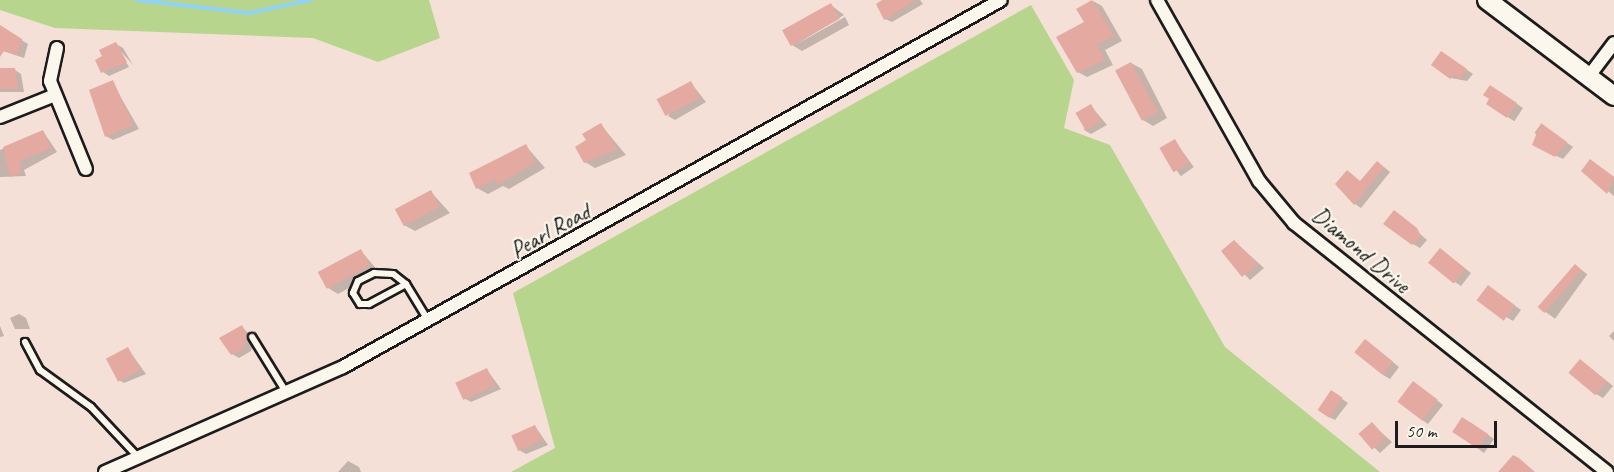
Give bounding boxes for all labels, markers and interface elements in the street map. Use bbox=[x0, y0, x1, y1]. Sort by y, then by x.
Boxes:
street label: Pearl Road bbox=[505, 197, 595, 265]
street label: Diamond Drive bbox=[1306, 201, 1416, 299]
scale bar bbox=[1398, 409, 1500, 447]
text: 50 m bbox=[1406, 420, 1437, 442]

